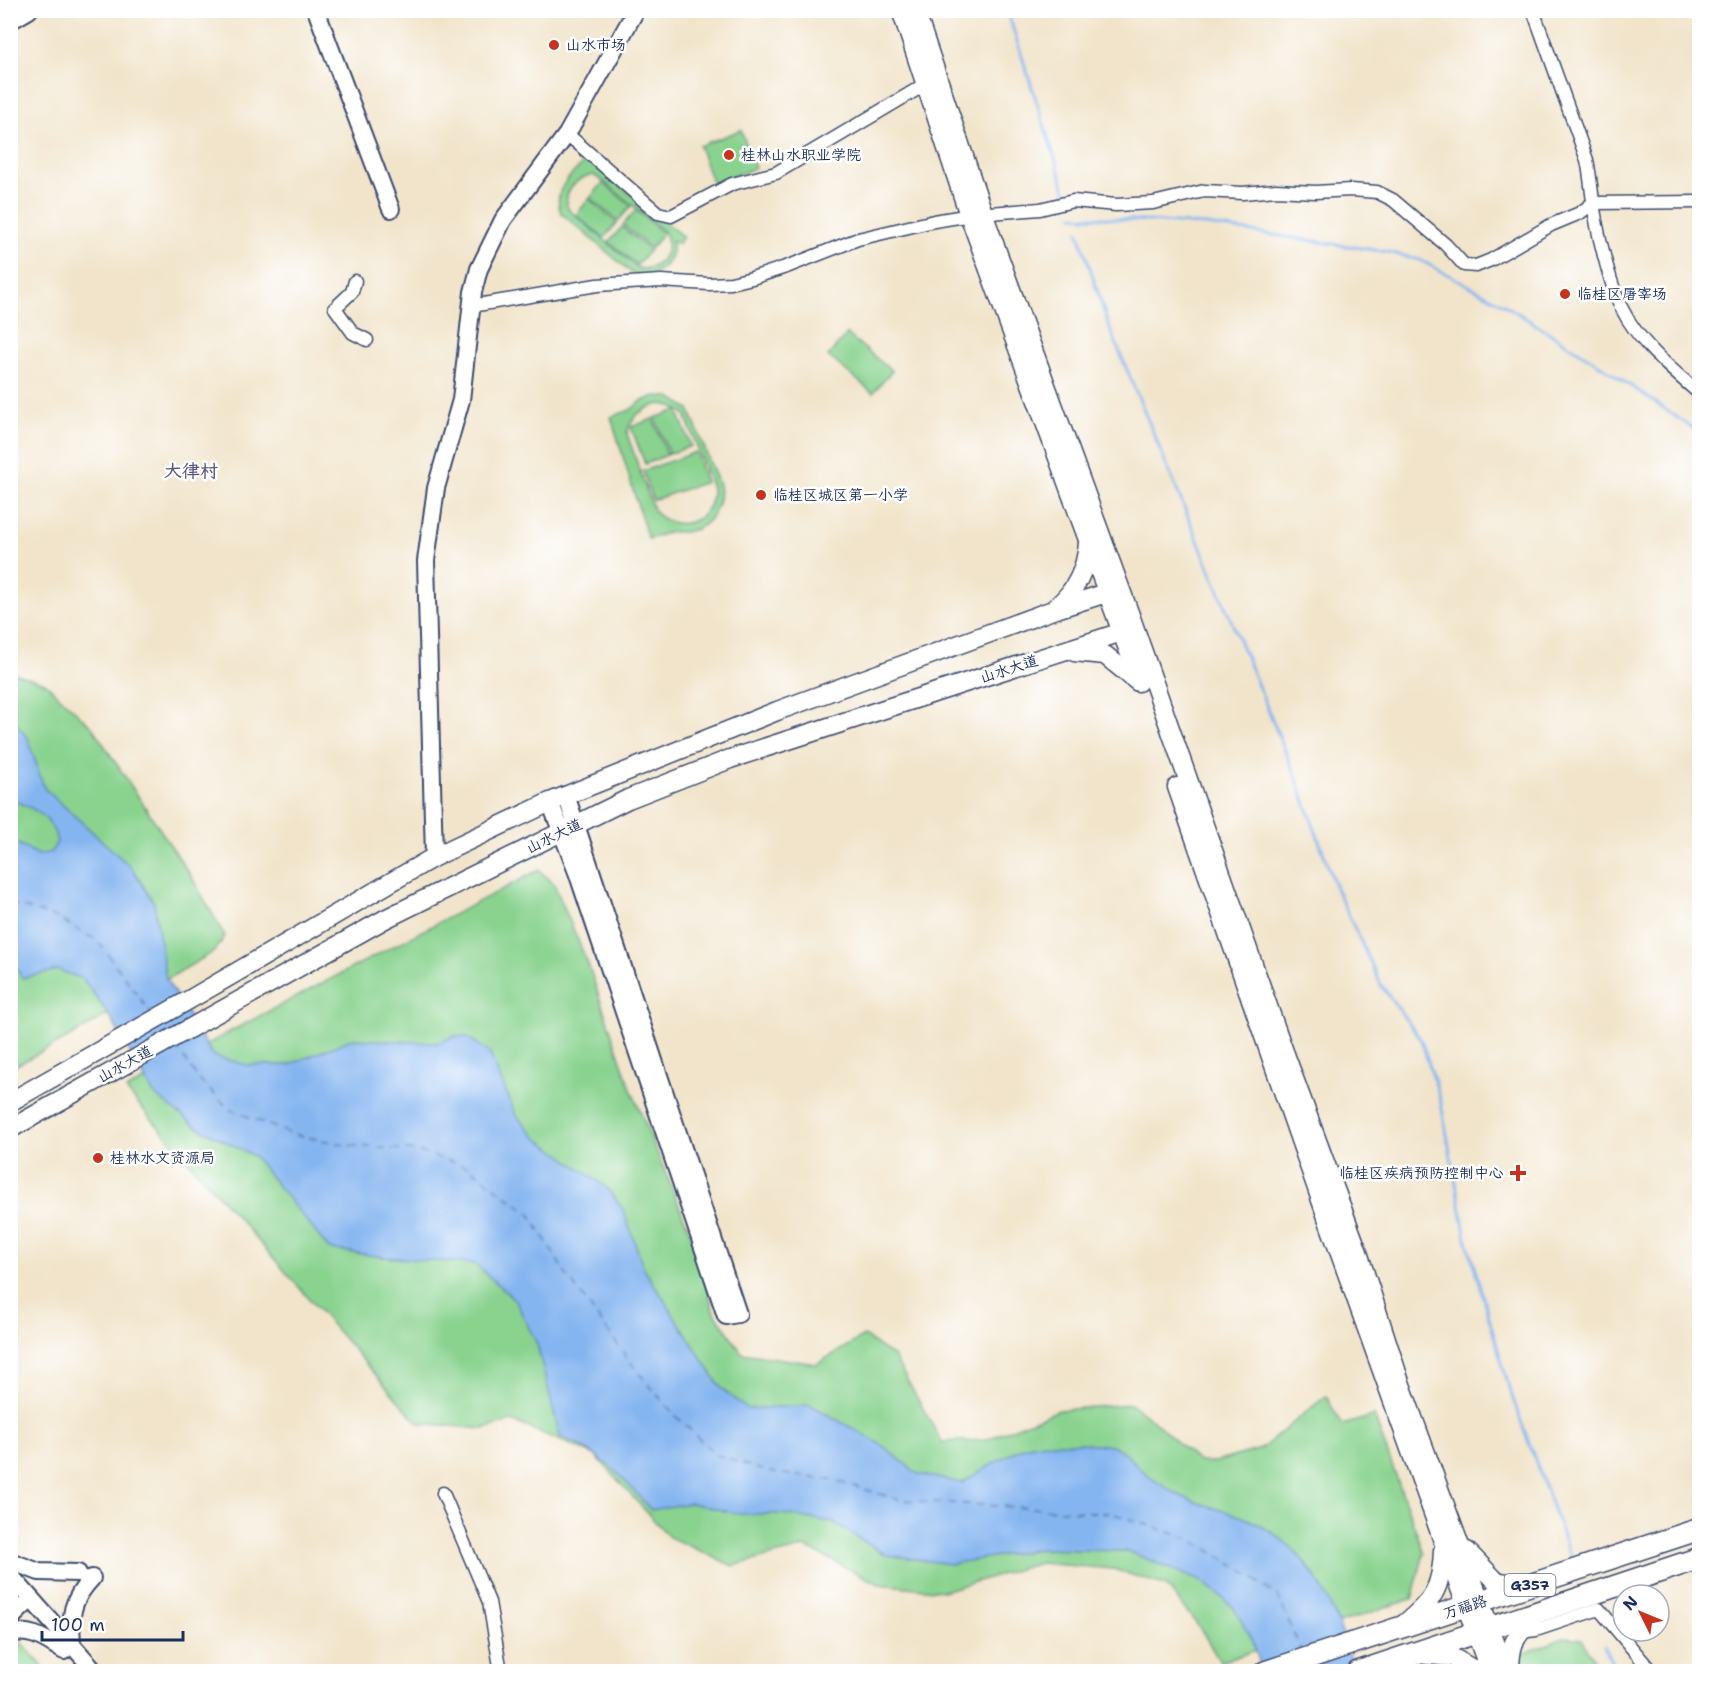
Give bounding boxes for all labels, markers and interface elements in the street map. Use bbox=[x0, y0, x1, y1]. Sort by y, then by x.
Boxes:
place label: 山水市场 bbox=[566, 35, 626, 55]
marker: 山水市场 bbox=[547, 38, 561, 52]
place label: 桂林山水职业学院 bbox=[741, 145, 861, 165]
marker: 桂林山水职业学院 bbox=[722, 148, 736, 162]
place label: 临桂区屠宰场 bbox=[1577, 284, 1667, 304]
marker: 临桂区屠宰场 bbox=[1558, 287, 1572, 301]
district label: 大律村 bbox=[164, 459, 218, 483]
place label: 临桂区城区第一小学 bbox=[773, 485, 908, 505]
marker: 临桂区城区第一小学 bbox=[754, 488, 768, 502]
street label: 山水大道 bbox=[977, 650, 1041, 688]
street label: 山水大道 bbox=[523, 814, 585, 858]
street label: 山水大道 bbox=[94, 1041, 156, 1087]
place label: 桂林水文资源局 bbox=[110, 1148, 215, 1168]
marker: 桂林水文资源局 bbox=[91, 1151, 105, 1165]
place label: 临桂区疾病预防控制中心 bbox=[1339, 1163, 1504, 1183]
marker: 临桂区疾病预防控制中心 bbox=[1509, 1164, 1527, 1182]
road number: G357 bbox=[1504, 1574, 1556, 1596]
north arrow bbox=[1611, 1583, 1671, 1643]
street label: 万福路 bbox=[1441, 1591, 1489, 1623]
text: N bbox=[1618, 1591, 1642, 1615]
scale bar bbox=[42, 1604, 183, 1642]
text: 100 m bbox=[51, 1613, 105, 1637]

